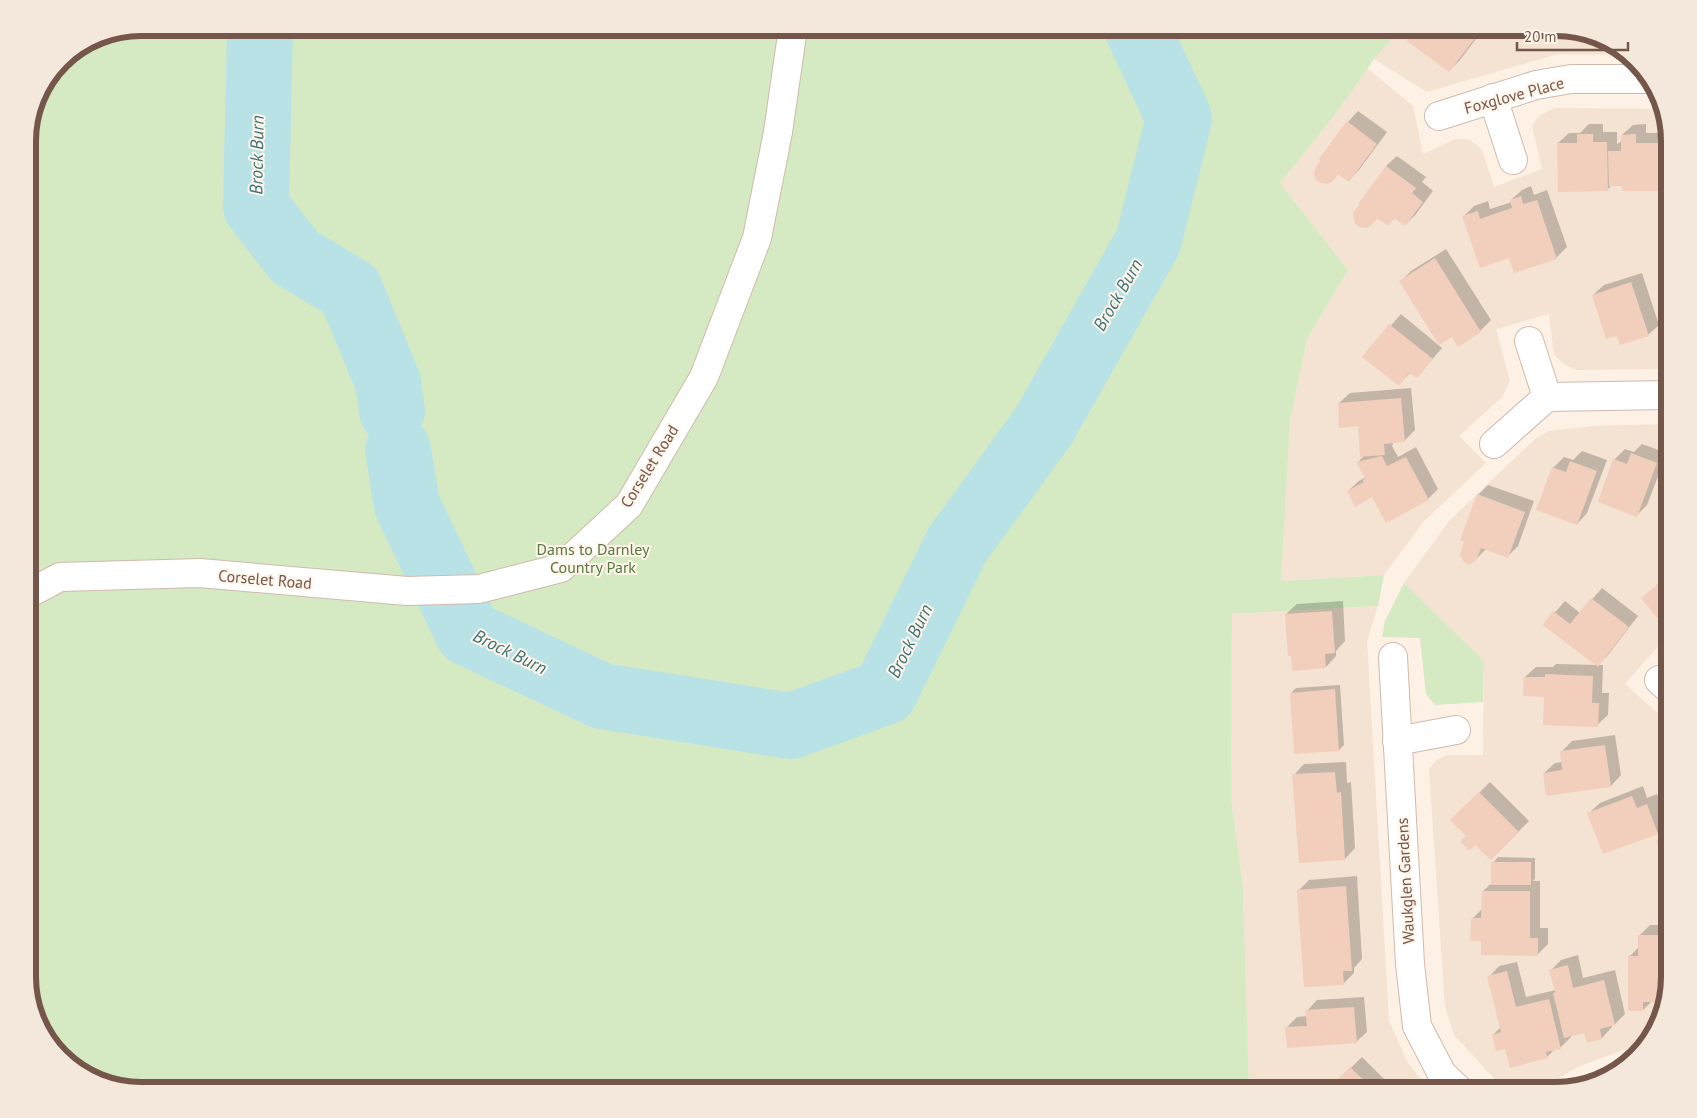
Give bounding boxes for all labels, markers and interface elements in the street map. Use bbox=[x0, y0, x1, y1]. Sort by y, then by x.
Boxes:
scale bar bbox=[1517, 20, 1628, 52]
text: 20 m bbox=[1524, 27, 1557, 46]
street label: Foxglove Place bbox=[1462, 72, 1566, 118]
water label: Brock Burn bbox=[244, 115, 269, 195]
water label: Brock Burn bbox=[1088, 255, 1147, 335]
street label: Corselet Road bbox=[616, 421, 682, 511]
park label: Dams to Darnley Country Park bbox=[537, 539, 650, 577]
street label: Corselet Road bbox=[217, 565, 313, 593]
water label: Brock Burn bbox=[882, 600, 937, 681]
water label: Brock Burn bbox=[470, 624, 551, 679]
street label: Waukglen Gardens bbox=[1392, 817, 1418, 945]

